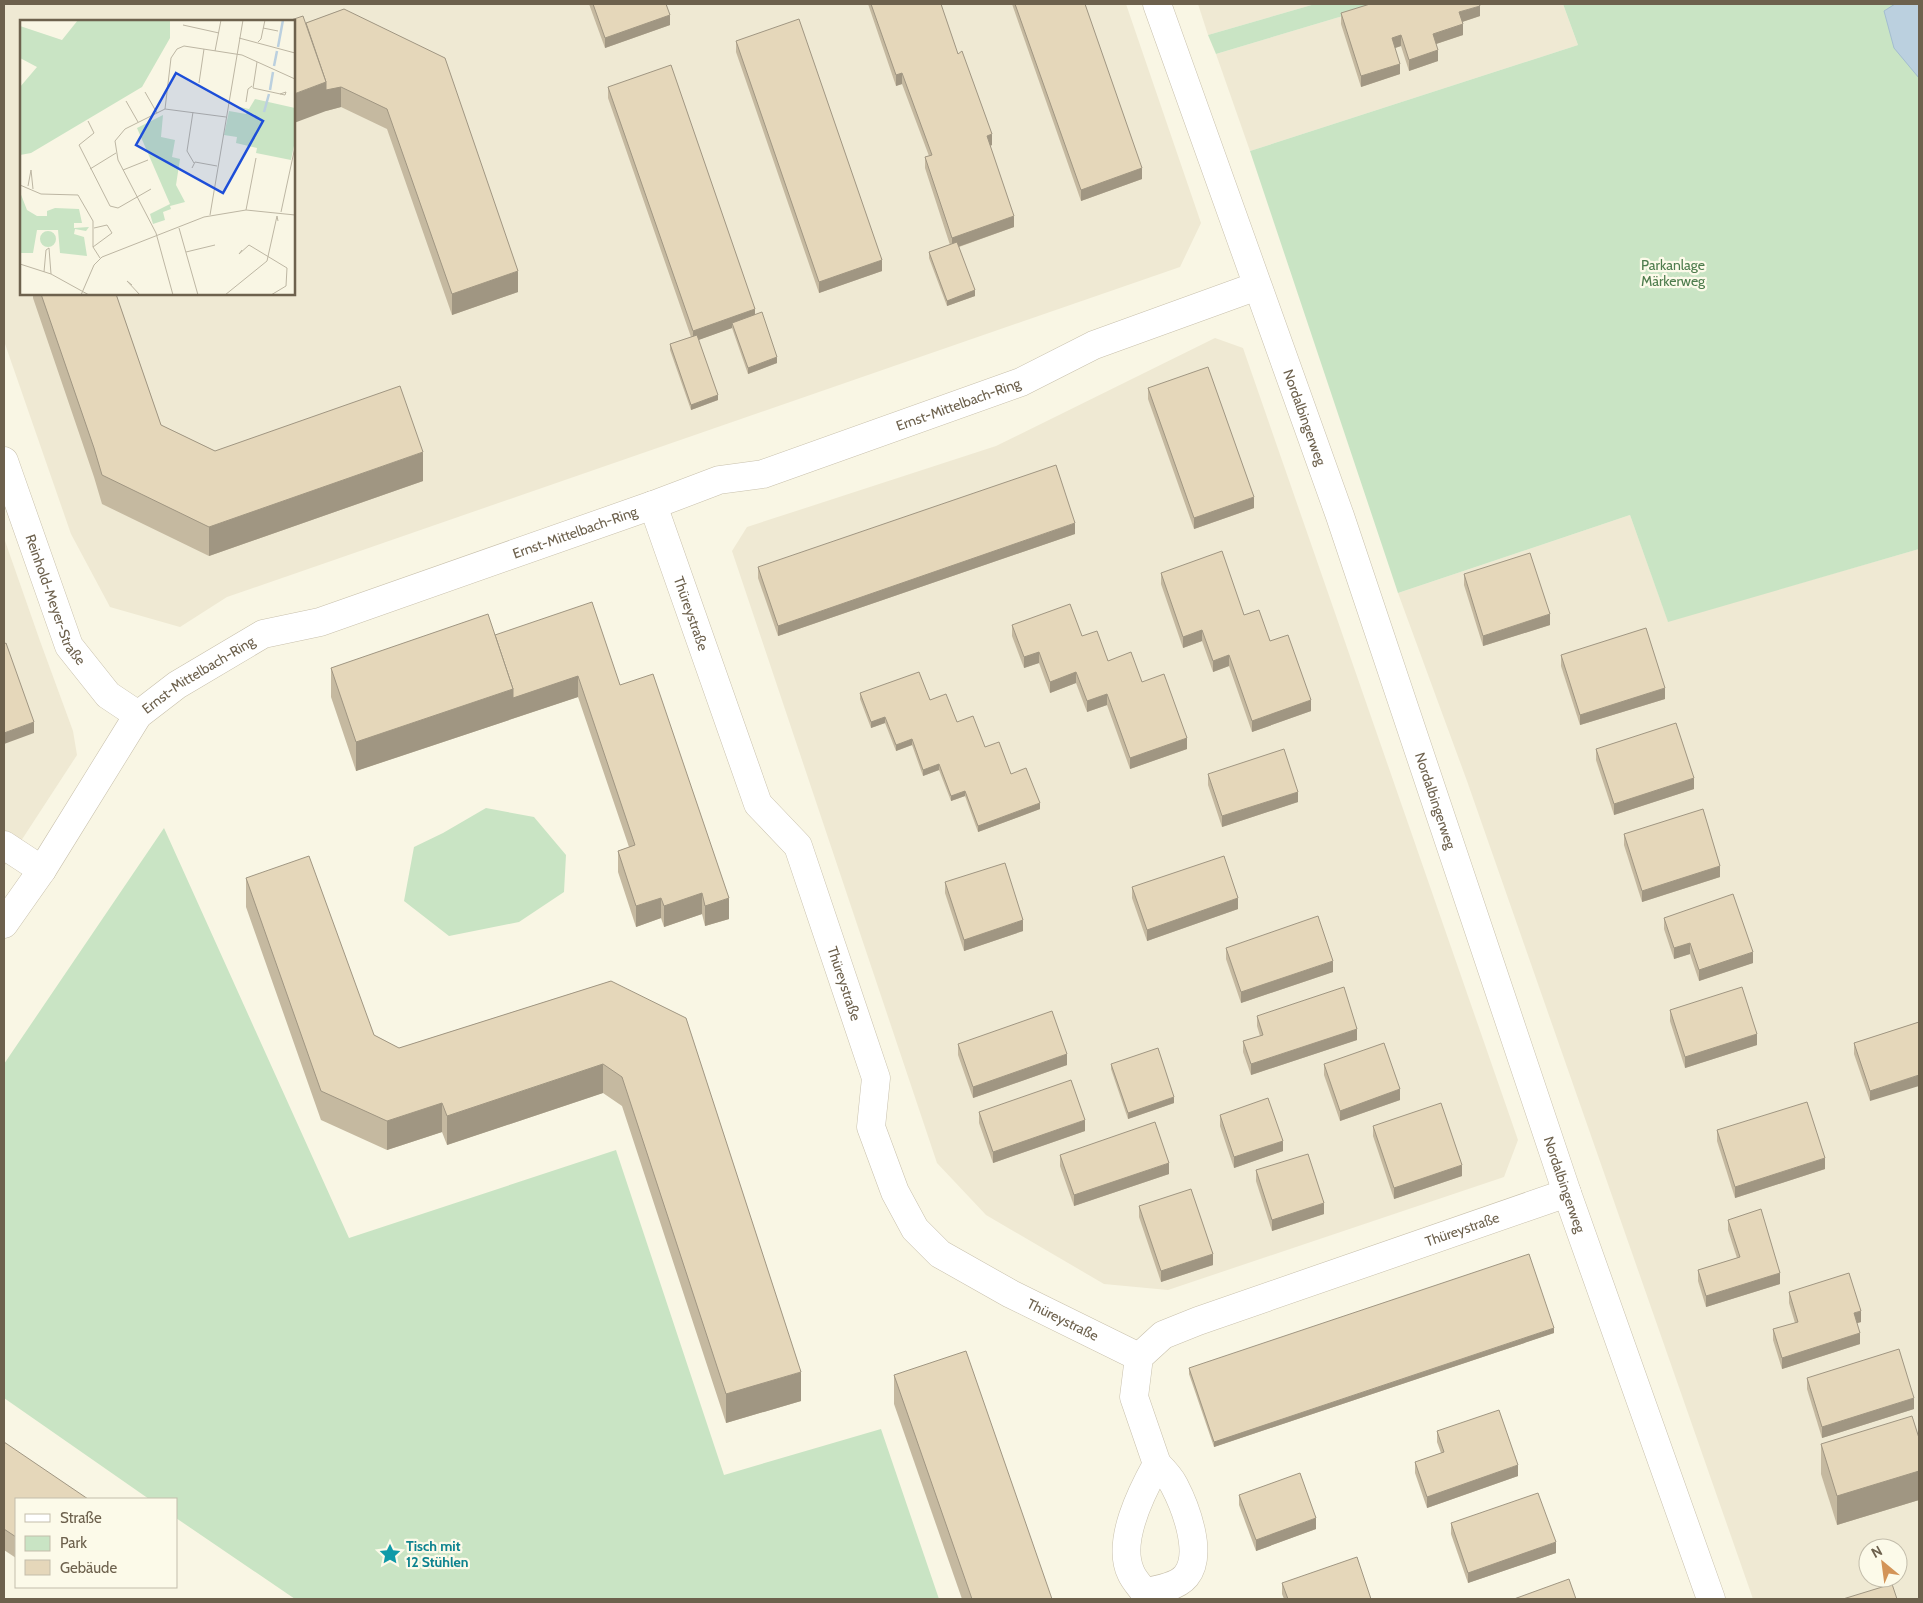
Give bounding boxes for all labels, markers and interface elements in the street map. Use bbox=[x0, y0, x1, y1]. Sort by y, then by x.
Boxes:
inset map bbox=[20, 20, 295, 295]
park label: Parkanlage Märkerweg bbox=[1641, 256, 1706, 290]
street label: Nordalbingerweg bbox=[1279, 367, 1331, 469]
street label: Ernst-Mittelbach-Ring bbox=[894, 374, 1024, 435]
street label: Ernst-Mittelbach-Ring bbox=[510, 502, 641, 563]
street label: Reinhold-Meyer-Straße bbox=[21, 532, 90, 669]
street label: Thüreystraße bbox=[670, 574, 712, 653]
street label: Ernst-Mittelbach-Ring bbox=[138, 631, 259, 718]
street label: Nordalbingerweg bbox=[1411, 750, 1460, 852]
street label: Thüreystraße bbox=[823, 944, 865, 1023]
street label: Nordalbingerweg bbox=[1540, 1134, 1590, 1236]
street label: Thüreystraße bbox=[1423, 1208, 1502, 1251]
street label: Thüreystraße bbox=[1024, 1294, 1102, 1345]
legend bbox=[15, 1498, 178, 1588]
text: Straße bbox=[60, 1509, 102, 1527]
text: Park bbox=[60, 1534, 87, 1552]
place label: Tisch mit 12 Stühlen bbox=[406, 1537, 468, 1571]
north arrow bbox=[1858, 1538, 1908, 1588]
place icon: Tisch mit 12 Stühlen bbox=[377, 1541, 403, 1567]
text: N bbox=[1868, 1541, 1885, 1562]
text: Gebäude bbox=[60, 1559, 117, 1577]

